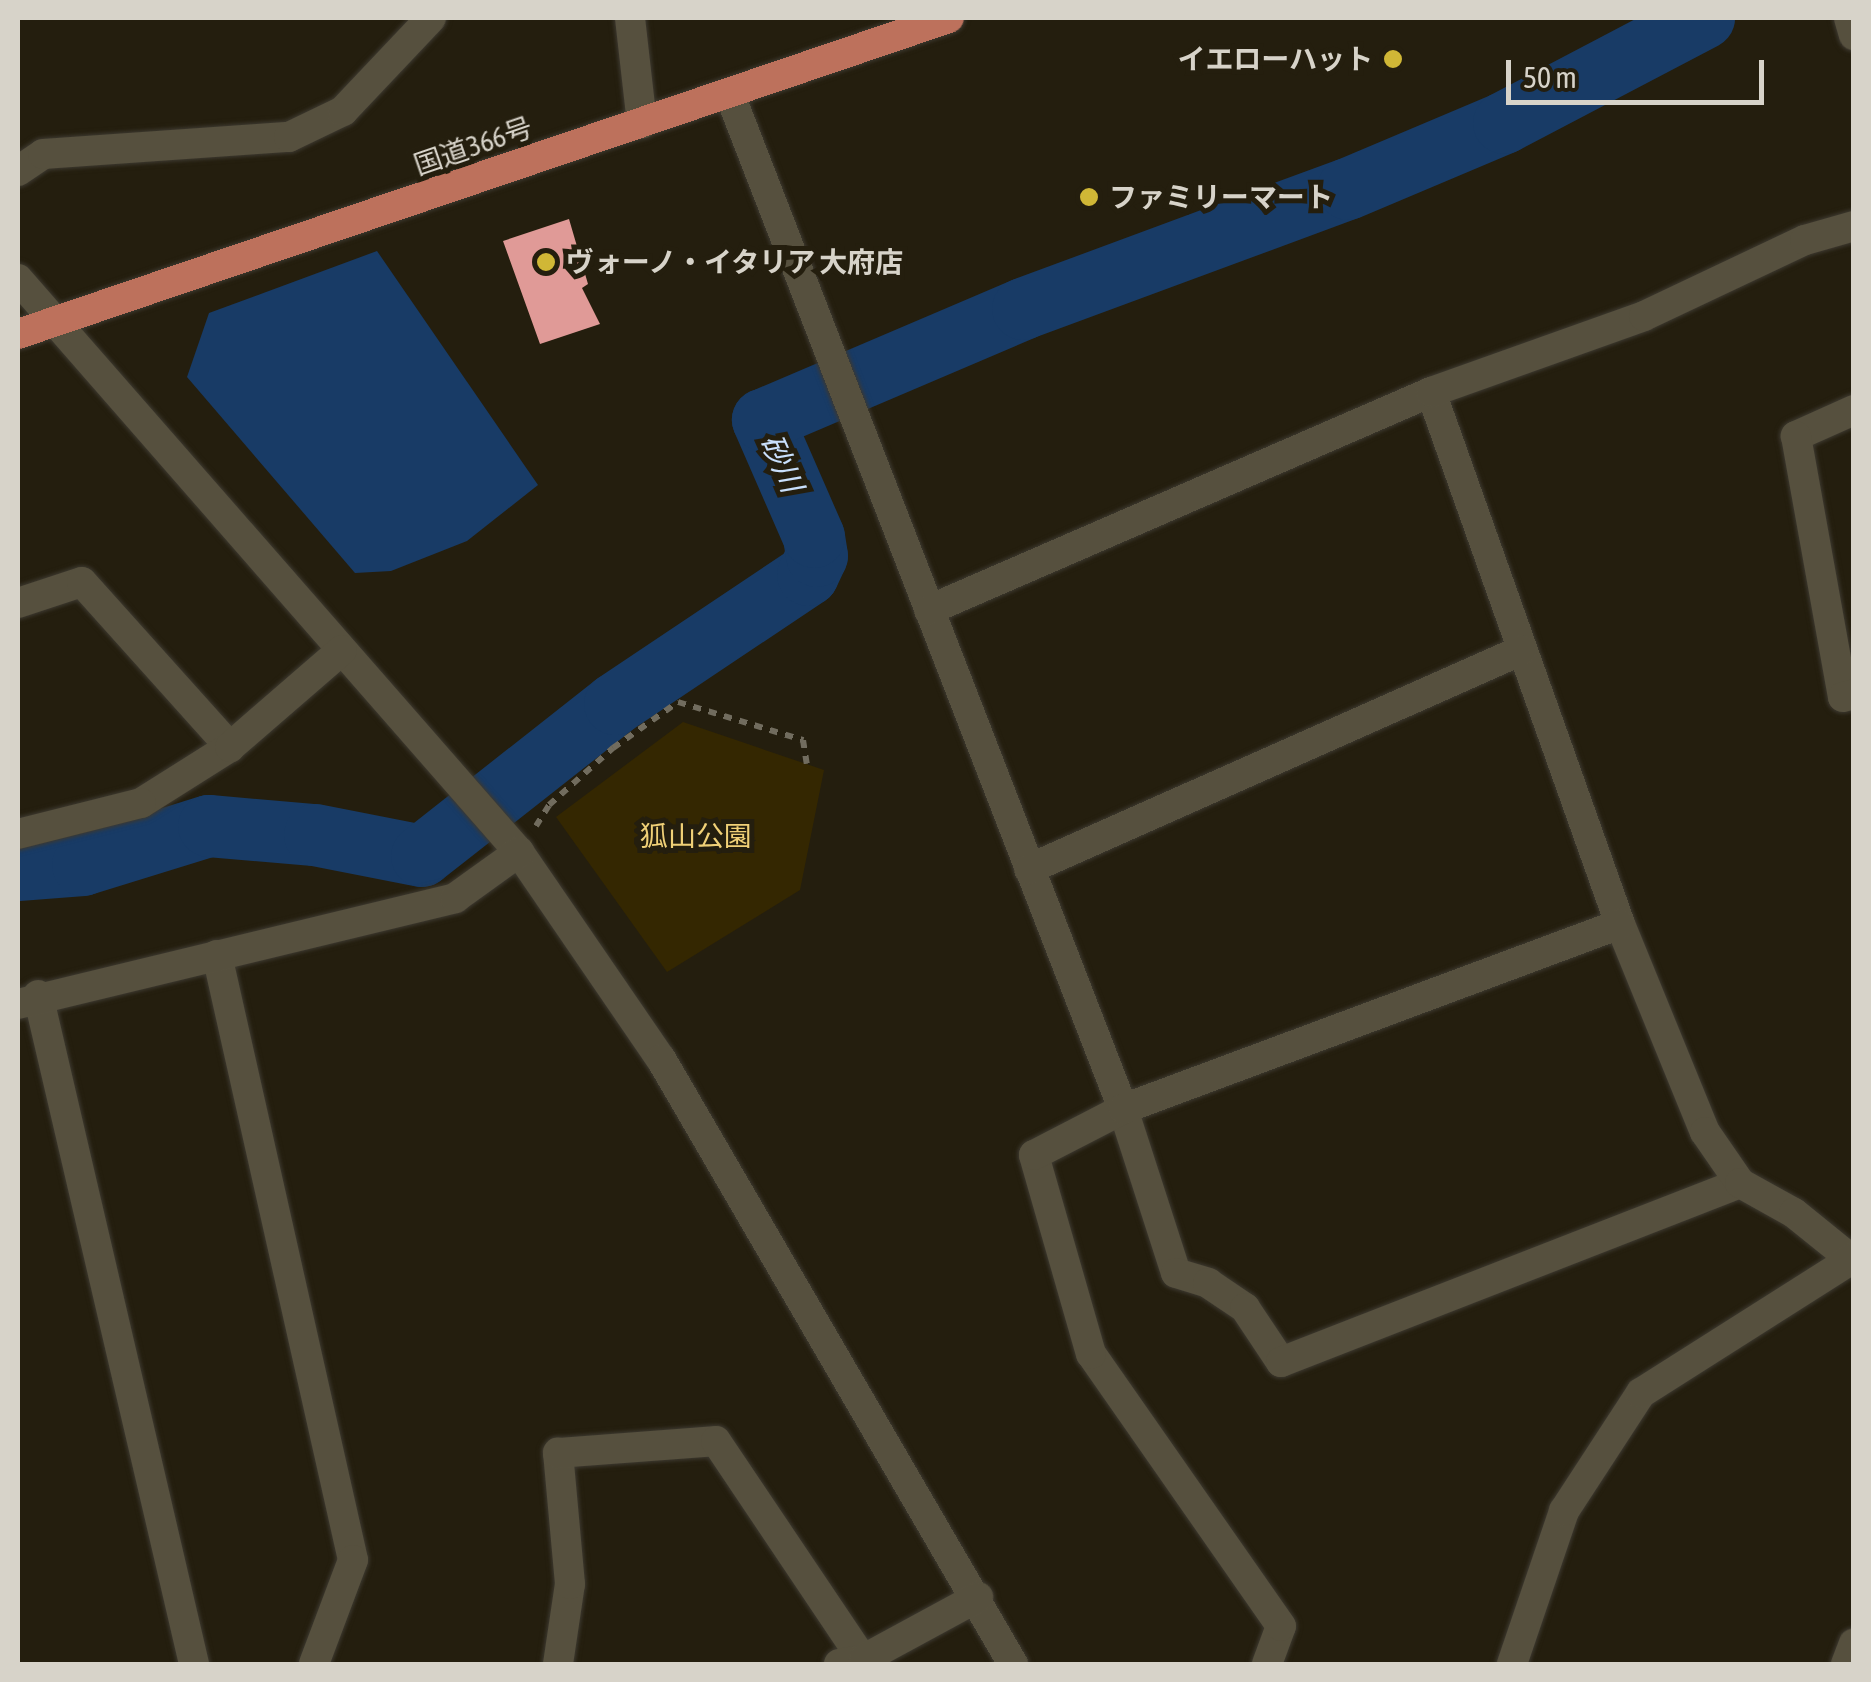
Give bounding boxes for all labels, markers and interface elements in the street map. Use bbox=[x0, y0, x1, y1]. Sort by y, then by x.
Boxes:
scale bar bbox=[1511, 40, 1768, 102]
place label: イエローハット bbox=[1177, 42, 1373, 76]
marker: イエローハット bbox=[1382, 48, 1404, 70]
text: 50 m bbox=[1523, 60, 1577, 94]
street label: 国道366号 bbox=[409, 110, 537, 182]
place label: ファミリーマート bbox=[1109, 180, 1333, 214]
marker: ファミリーマート bbox=[1078, 186, 1100, 208]
place label: ヴォーノ・イタリア 大府店 bbox=[566, 245, 906, 279]
marker: ヴォーノ・イタリア 大府店 bbox=[535, 251, 557, 273]
water label: 砂川 bbox=[753, 428, 811, 498]
park label: 狐山公園 bbox=[640, 819, 752, 853]

